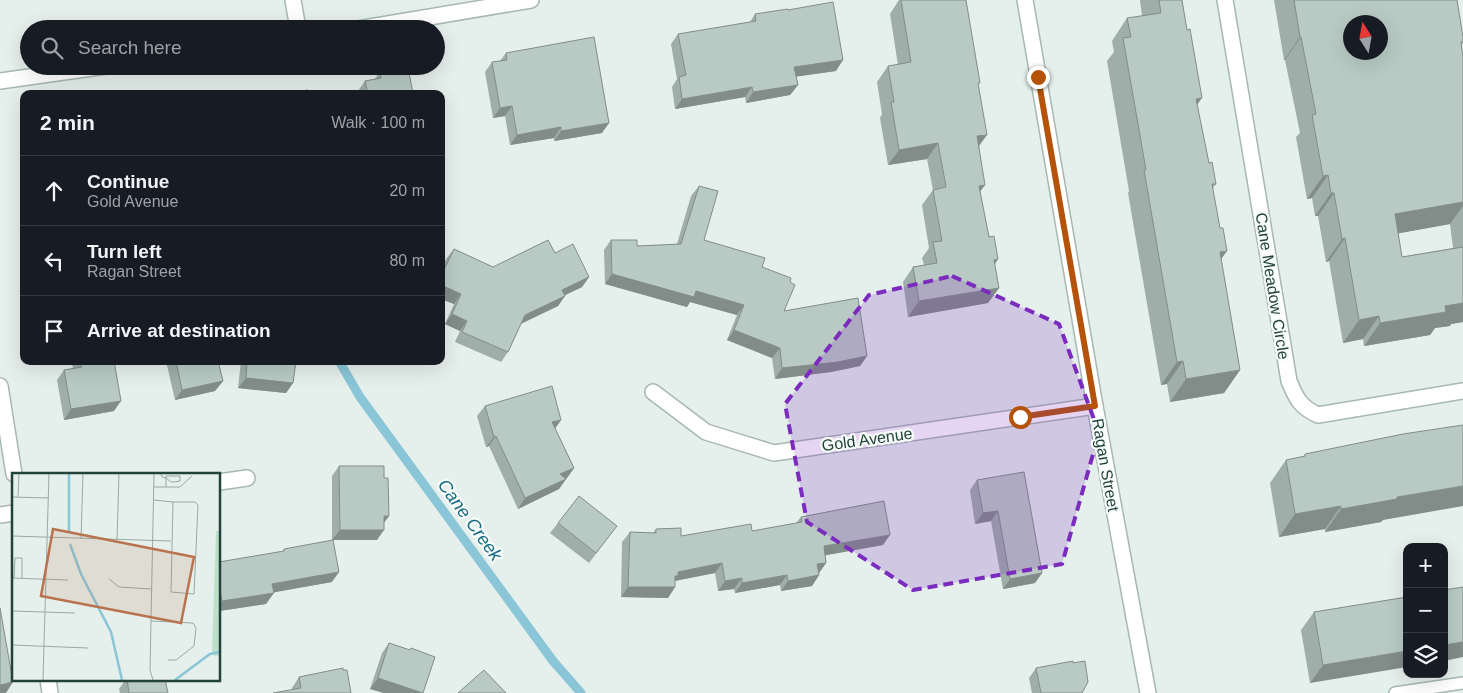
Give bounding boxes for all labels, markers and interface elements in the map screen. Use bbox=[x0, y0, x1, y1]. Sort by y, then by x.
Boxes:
north arrow bbox=[1343, 15, 1388, 60]
search box bbox=[20, 20, 445, 75]
icon: search bbox=[38, 34, 66, 62]
text: Search here bbox=[78, 37, 182, 58]
route end bbox=[1027, 66, 1050, 89]
text: 2 min bbox=[40, 111, 95, 134]
text: Walk · 100 m bbox=[331, 114, 425, 131]
text: Continue bbox=[87, 171, 169, 192]
icon: ahead bbox=[40, 177, 68, 205]
text: 20 m bbox=[389, 182, 425, 199]
text: Gold Avenue bbox=[87, 193, 178, 210]
street label: Cane Meadow Circle bbox=[1252, 211, 1293, 361]
text: Turn left bbox=[87, 241, 162, 262]
icon: left bbox=[40, 247, 68, 275]
text: 80 m bbox=[389, 252, 425, 269]
text: Ragan Street bbox=[87, 263, 181, 280]
icon: arrive bbox=[40, 317, 68, 345]
text: Arrive at destination bbox=[87, 320, 271, 341]
route start bbox=[1009, 406, 1032, 429]
street label: Ragan Street bbox=[1089, 417, 1122, 514]
street label: Gold Avenue bbox=[821, 425, 914, 454]
inset map bbox=[12, 473, 220, 680]
water label: Cane Creek bbox=[434, 475, 507, 566]
map controls bbox=[1403, 543, 1448, 678]
button: + bbox=[1403, 543, 1448, 588]
button: − bbox=[1403, 588, 1448, 633]
button: layers bbox=[1403, 633, 1448, 678]

